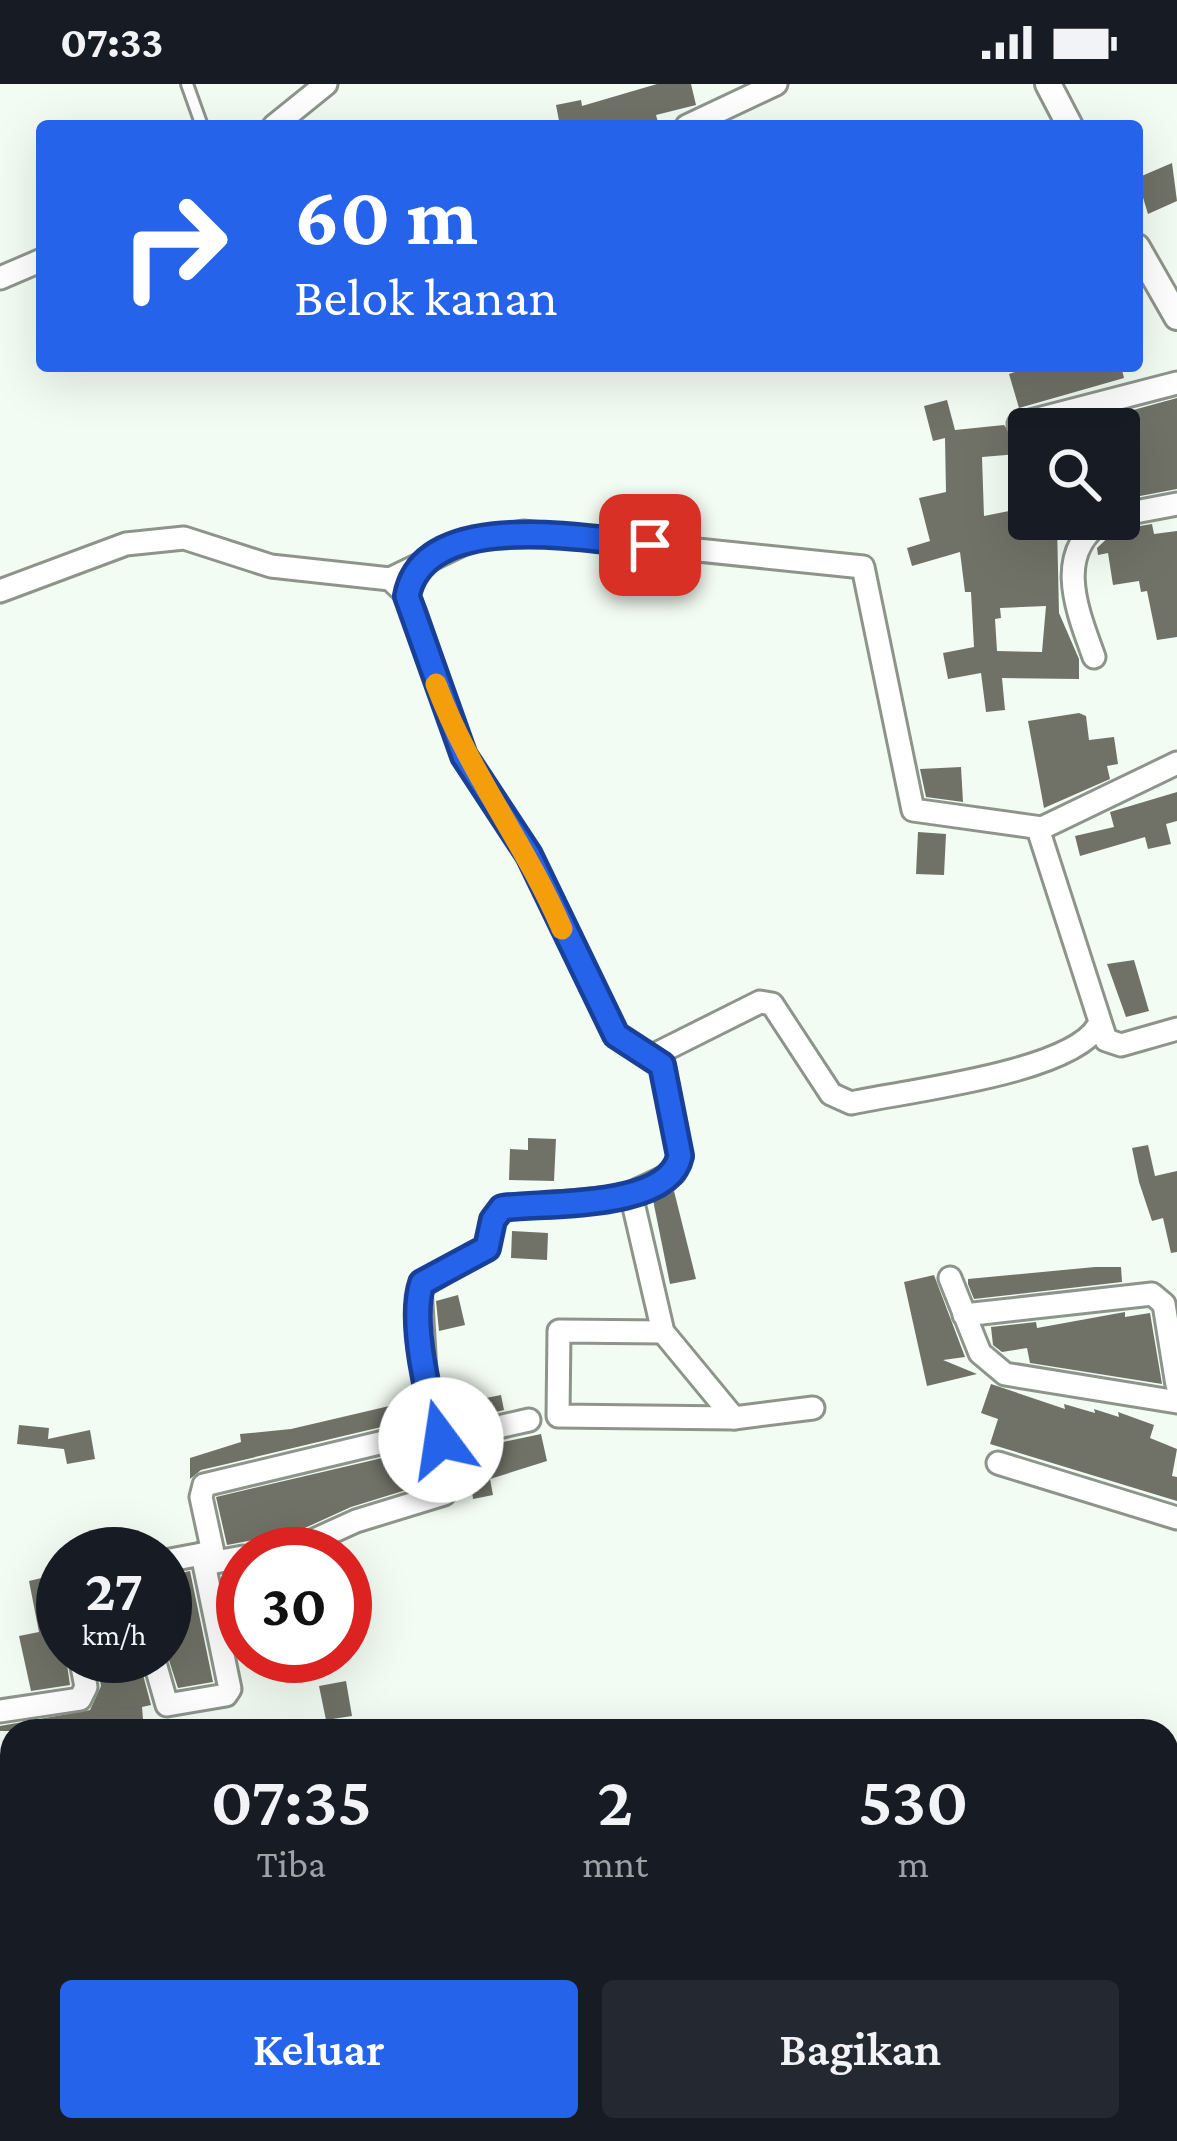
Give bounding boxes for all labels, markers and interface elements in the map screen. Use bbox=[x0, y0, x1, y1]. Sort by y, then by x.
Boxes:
text: 07:33 bbox=[60, 17, 163, 67]
icon: right bbox=[96, 168, 252, 324]
text: 60 m bbox=[294, 169, 478, 262]
text: Belok kanan bbox=[294, 267, 558, 327]
map controls bbox=[1008, 408, 1140, 540]
button: search bbox=[1008, 408, 1140, 540]
pin bbox=[599, 494, 701, 596]
icon: arrive bbox=[617, 512, 683, 578]
position arrow bbox=[378, 1377, 504, 1503]
speed limit sign: 30 bbox=[216, 1527, 372, 1683]
text: 27 bbox=[85, 1556, 143, 1623]
text: km/h bbox=[82, 1618, 146, 1651]
text: 07:35 bbox=[210, 1760, 372, 1840]
text: 2 bbox=[597, 1760, 633, 1840]
text: 530 bbox=[858, 1760, 969, 1840]
text: Tiba bbox=[257, 1842, 326, 1885]
text: mnt bbox=[583, 1842, 648, 1885]
text: m bbox=[898, 1842, 929, 1885]
button: Keluar bbox=[60, 1980, 578, 2118]
button: Bagikan bbox=[602, 1980, 1119, 2118]

